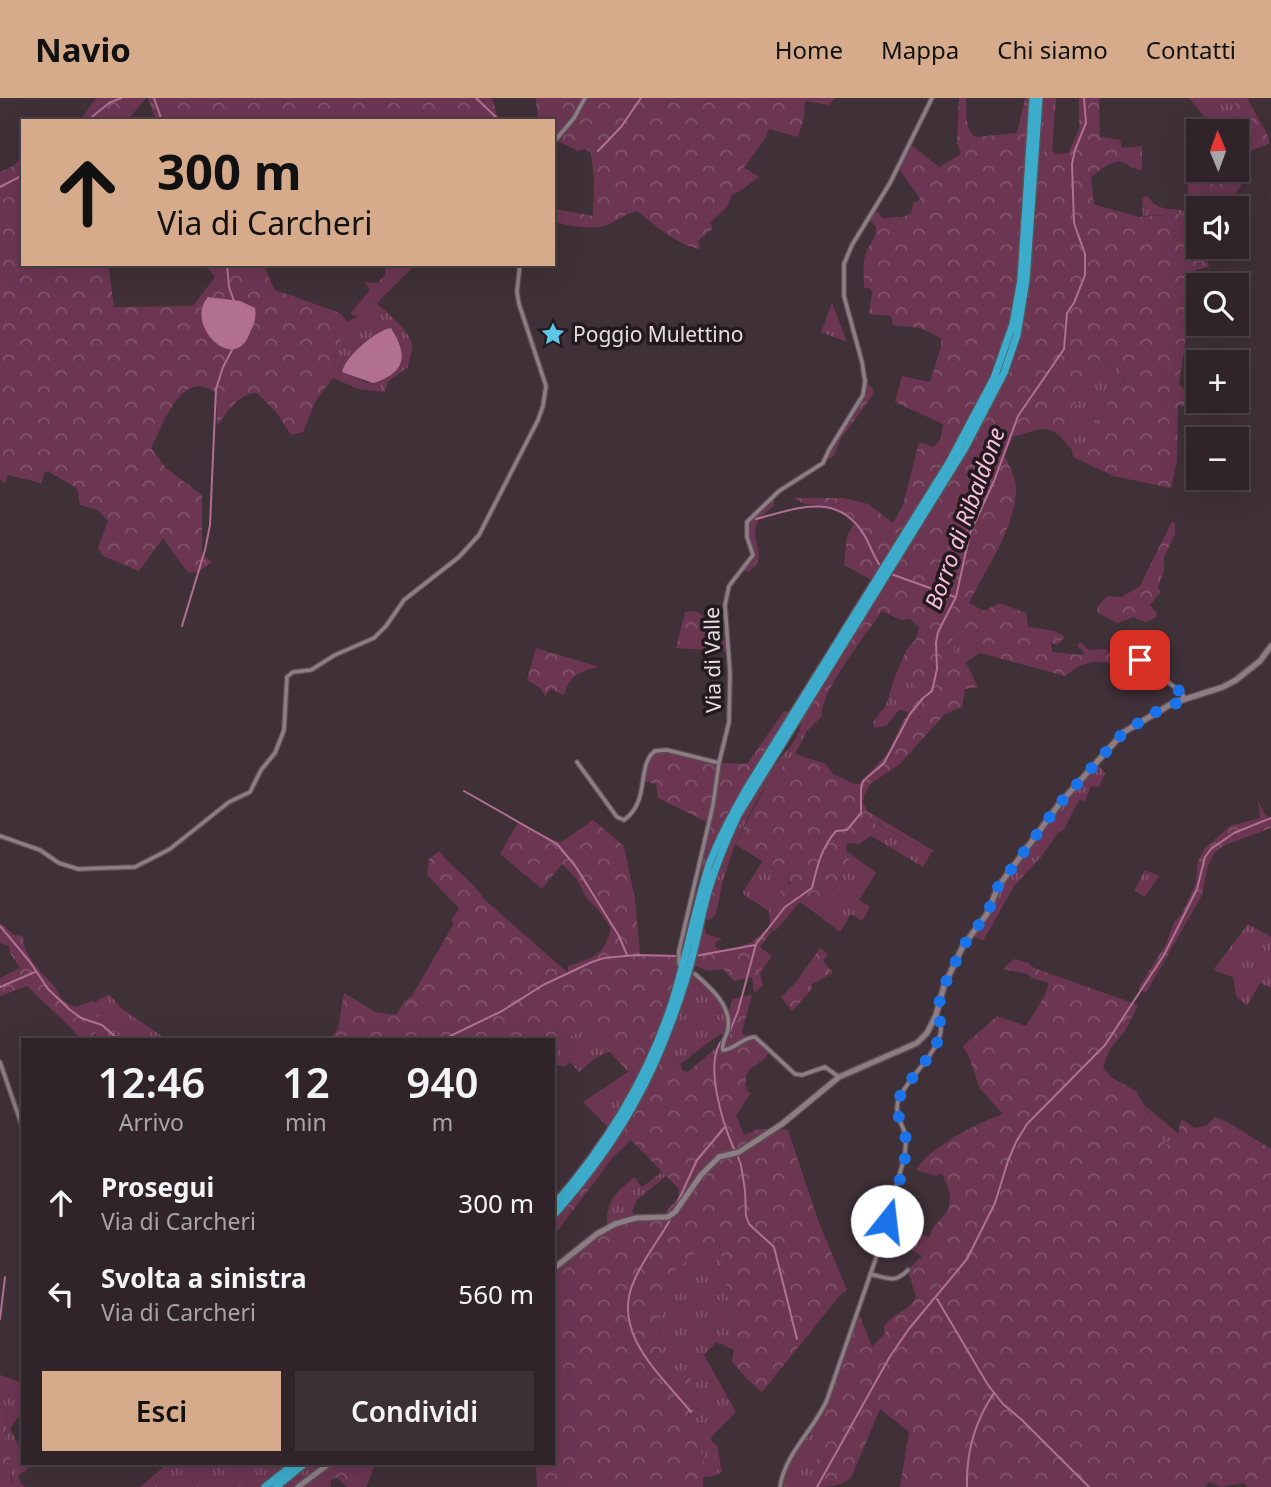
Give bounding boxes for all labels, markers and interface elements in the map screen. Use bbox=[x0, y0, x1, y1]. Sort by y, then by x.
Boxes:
text: Navio bbox=[35, 27, 131, 72]
text: Home bbox=[775, 33, 843, 66]
text: Mappa bbox=[881, 33, 959, 66]
text: Chi siamo bbox=[997, 33, 1108, 66]
text: Contatti bbox=[1146, 33, 1236, 66]
north arrow bbox=[1186, 119, 1250, 182]
map controls bbox=[1186, 119, 1249, 490]
text: 300 m bbox=[157, 138, 302, 204]
icon: ahead bbox=[42, 147, 133, 238]
button: sound bbox=[1186, 196, 1249, 259]
text: Via di Carcheri bbox=[157, 201, 372, 244]
button: search bbox=[1186, 273, 1249, 336]
place icon: Poggio Mulettino bbox=[539, 320, 567, 348]
place label: Poggio Mulettino bbox=[573, 320, 743, 348]
button: + bbox=[1186, 350, 1249, 413]
water label: Borro di Ribaldone bbox=[916, 423, 1012, 613]
button: − bbox=[1186, 427, 1249, 490]
street label: Via di Valle bbox=[697, 607, 727, 713]
pin bbox=[1110, 630, 1170, 690]
icon: arrive bbox=[1121, 641, 1159, 679]
text: 12:46 bbox=[98, 1053, 205, 1110]
text: 12 bbox=[282, 1053, 330, 1110]
text: 940 bbox=[406, 1053, 478, 1110]
text: Arrivo bbox=[119, 1106, 184, 1138]
text: min bbox=[285, 1106, 327, 1138]
text: m bbox=[432, 1106, 453, 1138]
text: Prosegui bbox=[101, 1169, 214, 1205]
icon: ahead bbox=[42, 1184, 80, 1222]
position arrow bbox=[850, 1184, 924, 1258]
text: 300 m bbox=[458, 1185, 534, 1221]
text: Via di Carcheri bbox=[101, 1205, 256, 1237]
text: Svolta a sinistra bbox=[101, 1260, 307, 1296]
icon: left bbox=[42, 1275, 80, 1313]
text: 560 m bbox=[458, 1276, 534, 1312]
text: Via di Carcheri bbox=[101, 1296, 256, 1328]
button: Esci bbox=[42, 1371, 281, 1451]
button: Condividi bbox=[295, 1371, 534, 1451]

